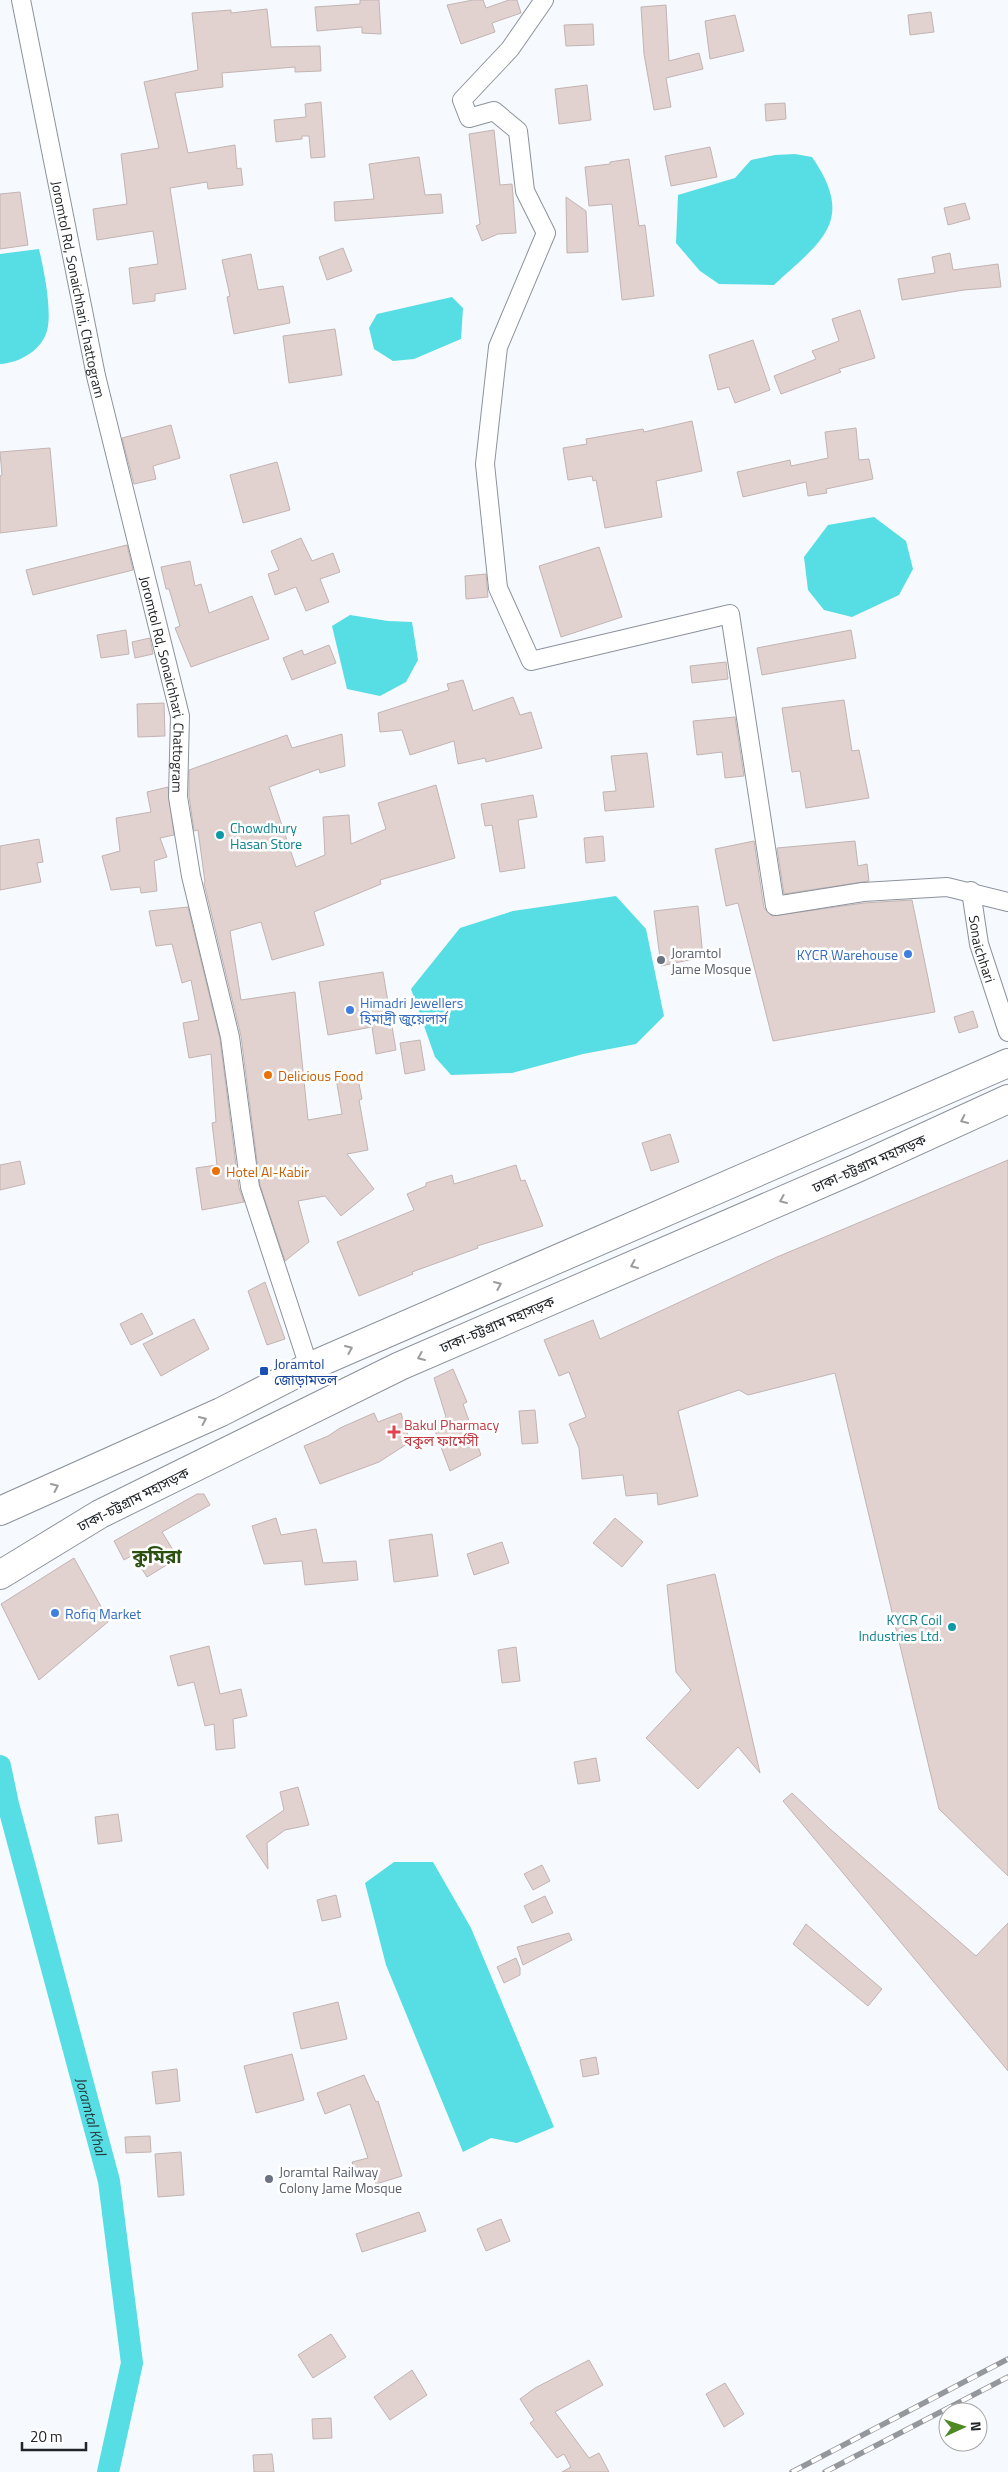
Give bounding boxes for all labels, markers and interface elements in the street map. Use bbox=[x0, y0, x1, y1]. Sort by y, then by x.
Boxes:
street label: Joromtol Rd, Sonaichhari, Chattogram bbox=[47, 179, 112, 400]
street label: Joromtol Rd, Sonaichhari, Chattogram bbox=[135, 573, 190, 793]
place label: Chowdhury Hasan Store bbox=[230, 817, 302, 854]
marker: Chowdhury Hasan Store bbox=[214, 829, 226, 841]
street label: Sonaichhari bbox=[964, 914, 1001, 985]
place label: Joramtol Jame Mosque bbox=[671, 942, 751, 979]
place label: KYCR Warehouse bbox=[797, 944, 898, 965]
marker: KYCR Warehouse bbox=[902, 948, 914, 960]
marker: Joramtol Jame Mosque bbox=[655, 954, 667, 966]
place label: Himadri Jewellers হিমাদ্রী জুয়েলার্স bbox=[359, 992, 463, 1029]
marker: Himadri Jewellers হিমাদ্রী জুয়েলার্স bbox=[344, 1004, 356, 1016]
place label: Delicious Food bbox=[278, 1065, 363, 1086]
marker: Delicious Food bbox=[262, 1069, 274, 1081]
one-way arrow bbox=[960, 1113, 969, 1124]
street label: ঢাকা-চট্টগ্রাম মহাসড়ক bbox=[808, 1128, 930, 1198]
place label: Hotel Al-Kabir bbox=[226, 1161, 309, 1182]
marker: Hotel Al-Kabir bbox=[210, 1165, 222, 1177]
one-way arrow bbox=[780, 1195, 788, 1205]
one-way arrow bbox=[630, 1258, 639, 1269]
one-way arrow bbox=[493, 1280, 502, 1291]
street label: ঢাকা-চট্টগ্রাম মহাসড়ক bbox=[435, 1290, 558, 1358]
one-way arrow bbox=[344, 1345, 353, 1356]
one-way arrow bbox=[417, 1351, 426, 1361]
place label: Joramtol জোড়ামতল bbox=[274, 1353, 338, 1390]
marker: Joramtol জোড়ামতল bbox=[258, 1365, 270, 1377]
place label: Bakul Pharmacy বকুল ফার্মেসী bbox=[403, 1414, 500, 1451]
one-way arrow bbox=[198, 1415, 207, 1426]
marker: Bakul Pharmacy বকুল ফার্মেসী bbox=[388, 1426, 400, 1438]
street label: ঢাকা-চট্টগ্রাম মহাসড়ক bbox=[73, 1461, 193, 1537]
one-way arrow bbox=[50, 1482, 59, 1493]
district label: কুমিরা bbox=[131, 1541, 182, 1570]
place label: Rofiq Market bbox=[65, 1603, 141, 1624]
marker: Rofiq Market bbox=[49, 1607, 61, 1619]
place label: KYCR Coil Industries Ltd. bbox=[858, 1609, 942, 1646]
marker: KYCR Coil Industries Ltd. bbox=[946, 1621, 958, 1633]
water label: Joramtal Khal bbox=[70, 2075, 114, 2159]
place label: Joramtal Railway Colony Jame Mosque bbox=[279, 2161, 402, 2198]
marker: Joramtal Railway Colony Jame Mosque bbox=[263, 2173, 275, 2185]
north arrow bbox=[938, 2402, 988, 2452]
scale bar bbox=[22, 2420, 86, 2452]
text: N bbox=[966, 2421, 987, 2432]
text: 20 m bbox=[30, 2425, 63, 2448]

